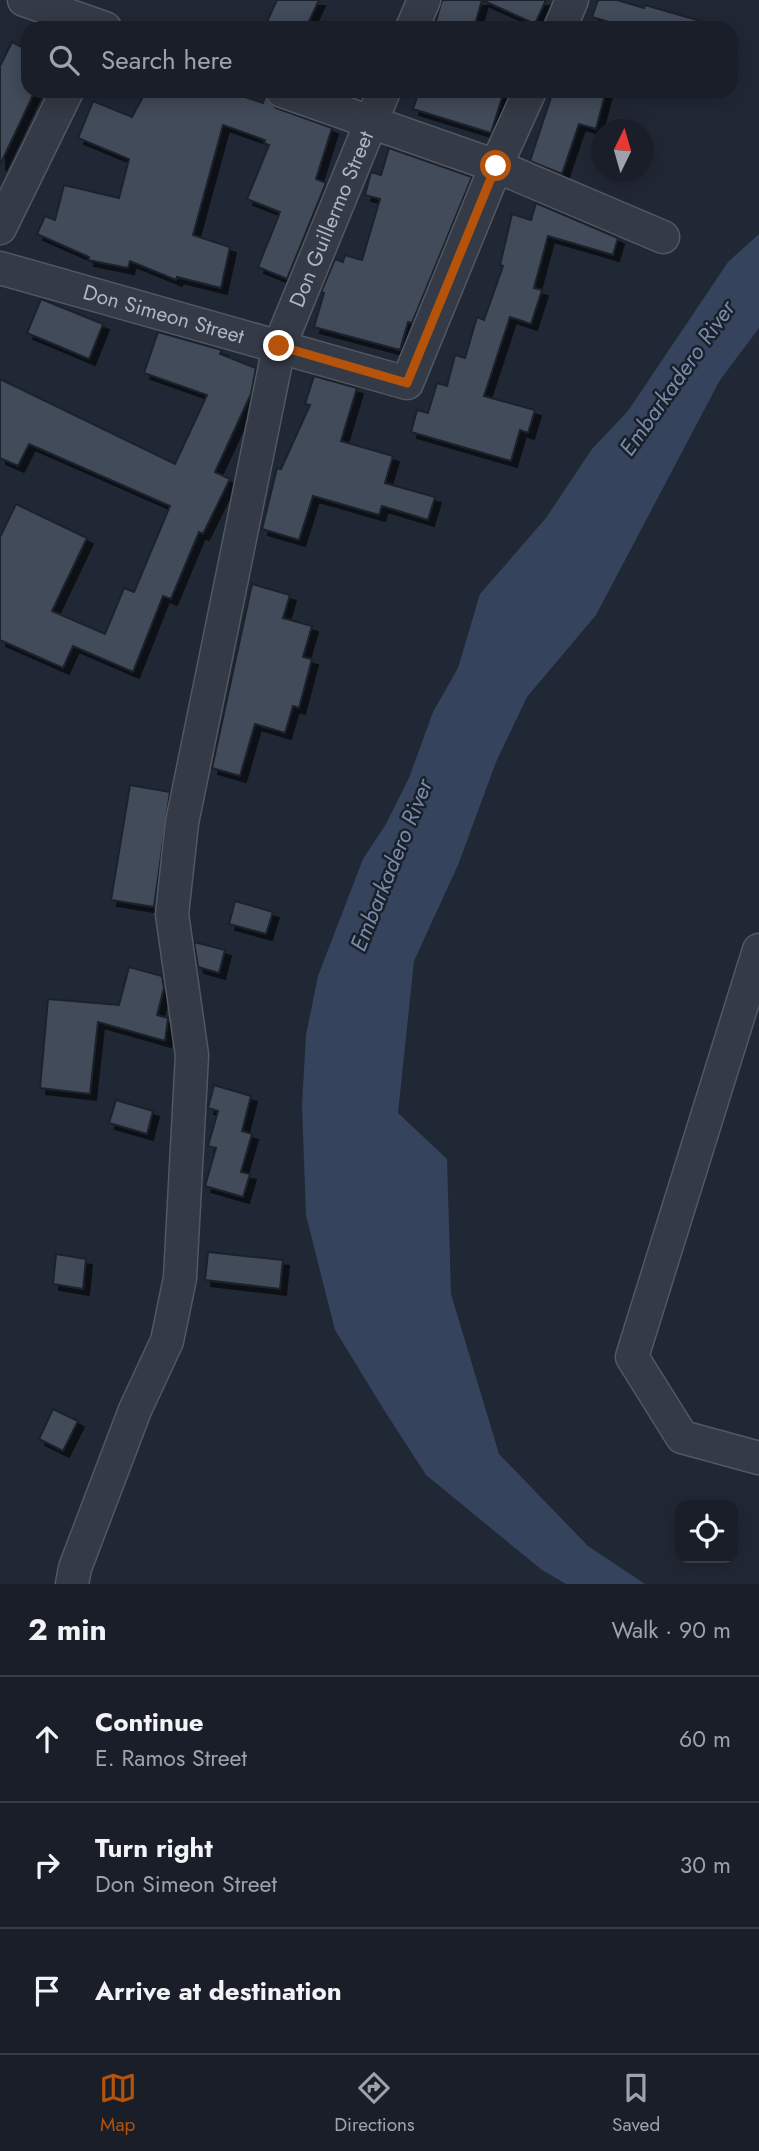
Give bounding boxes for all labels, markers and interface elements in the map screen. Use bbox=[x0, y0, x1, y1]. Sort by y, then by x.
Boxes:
search box bbox=[21, 21, 738, 98]
icon: search bbox=[45, 41, 83, 79]
text: Search here bbox=[101, 41, 233, 79]
north arrow bbox=[591, 119, 654, 182]
street label: Don Guillermo Street bbox=[282, 126, 381, 312]
route start bbox=[480, 150, 511, 181]
street label: Don Simeon Street bbox=[80, 277, 248, 351]
water label: Embarkadero River bbox=[611, 292, 744, 463]
route end bbox=[263, 330, 294, 361]
water label: Embarkadero River bbox=[341, 773, 442, 956]
map controls bbox=[675, 1500, 738, 1563]
button: locate bbox=[675, 1500, 738, 1563]
text: 2 min bbox=[28, 1608, 107, 1651]
text: Walk · 90 m bbox=[611, 1613, 731, 1647]
text: Continue bbox=[95, 1703, 204, 1741]
icon: ahead bbox=[28, 1720, 66, 1758]
text: 60 m bbox=[679, 1722, 731, 1756]
text: E. Ramos Street bbox=[95, 1741, 247, 1775]
text: Turn right bbox=[95, 1829, 213, 1867]
icon: right bbox=[28, 1846, 66, 1884]
text: 30 m bbox=[680, 1848, 731, 1882]
text: Don Simeon Street bbox=[95, 1867, 277, 1901]
icon: arrive bbox=[28, 1972, 66, 2010]
text: Arrive at destination bbox=[95, 1972, 342, 2010]
tab: Map bbox=[99, 2069, 137, 2138]
tab: Directions bbox=[334, 2069, 415, 2138]
tab: Saved bbox=[612, 2069, 660, 2138]

